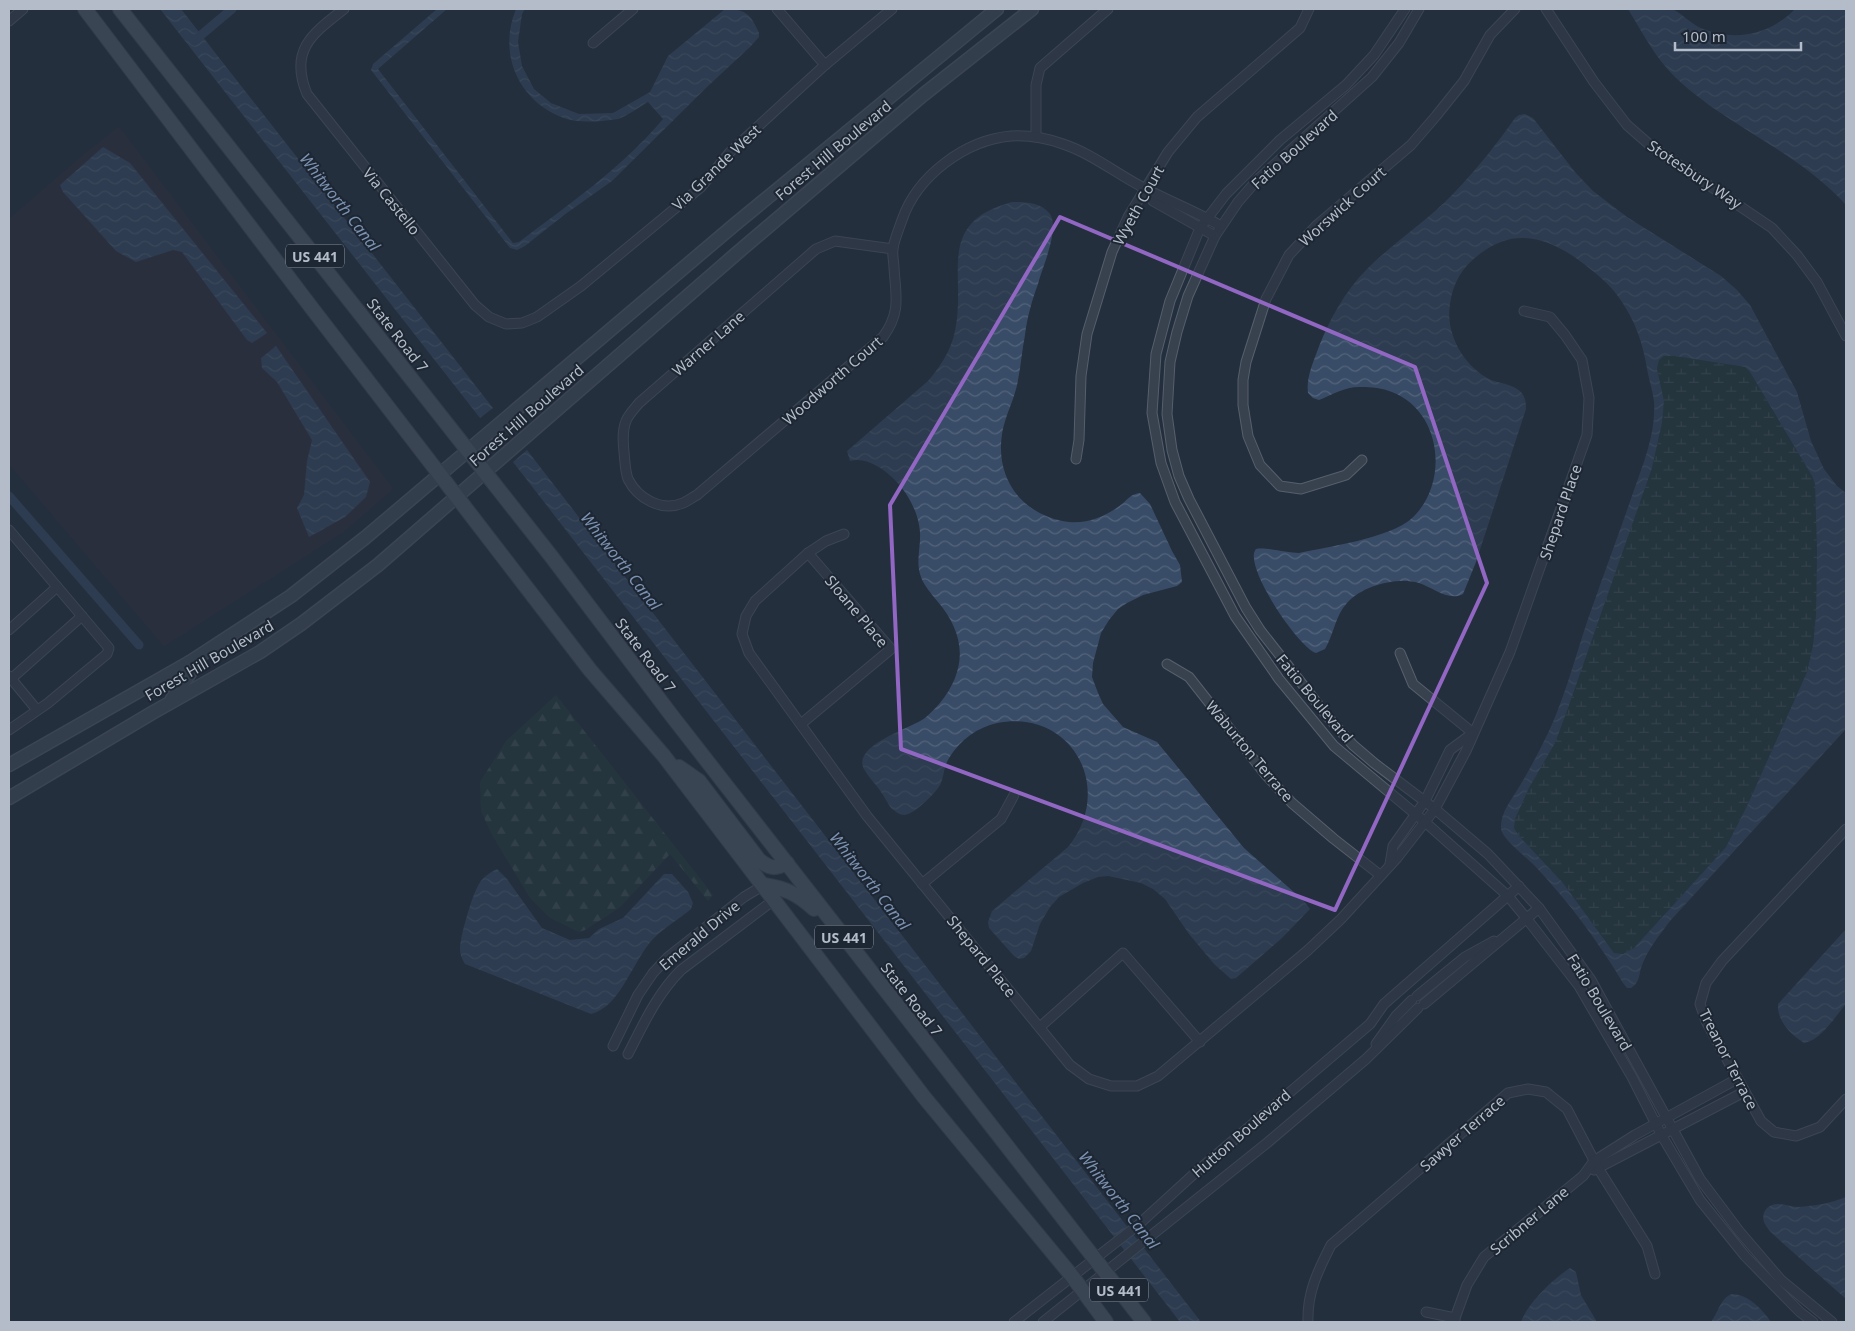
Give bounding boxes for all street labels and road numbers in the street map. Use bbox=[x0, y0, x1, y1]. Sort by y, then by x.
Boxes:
street label: Forest Hill Boulevard bbox=[771, 96, 895, 204]
street label: Fatio Boulevard bbox=[1247, 105, 1341, 193]
street label: Via Grande West bbox=[667, 119, 765, 214]
street label: Stotesbury Way bbox=[1644, 135, 1746, 213]
street label: Wyeth Court bbox=[1108, 161, 1168, 248]
street label: Worswick Court bbox=[1294, 161, 1390, 250]
street label: Via Castello bbox=[359, 163, 425, 239]
road number: US 441 bbox=[286, 245, 344, 268]
street label: State Road 7 bbox=[363, 294, 433, 376]
street label: Warner Lane bbox=[667, 306, 749, 380]
street label: Woodworth Court bbox=[778, 331, 887, 429]
street label: Forest Hill Boulevard bbox=[464, 360, 588, 470]
street label: Shepard Place bbox=[1534, 462, 1586, 562]
street label: Sloane Place bbox=[821, 571, 893, 651]
street label: State Road 7 bbox=[611, 614, 681, 696]
street label: Forest Hill Boulevard bbox=[141, 615, 277, 705]
street label: Fatio Boulevard bbox=[1272, 650, 1358, 746]
street label: Waburton Terrace bbox=[1202, 696, 1298, 806]
street label: Emerald Drive bbox=[655, 895, 743, 975]
street label: Shepard Place bbox=[943, 911, 1021, 1001]
road number: US 441 bbox=[815, 926, 873, 949]
street label: Fatio Boulevard bbox=[1563, 950, 1637, 1054]
street label: State Road 7 bbox=[877, 958, 947, 1040]
street label: Treanor Terrace bbox=[1695, 1005, 1763, 1113]
street label: Hutton Boulevard bbox=[1187, 1085, 1295, 1181]
street label: Sawyer Terrace bbox=[1415, 1090, 1509, 1176]
street label: Scribner Lane bbox=[1486, 1181, 1572, 1259]
road number: US 441 bbox=[1090, 1278, 1148, 1302]

